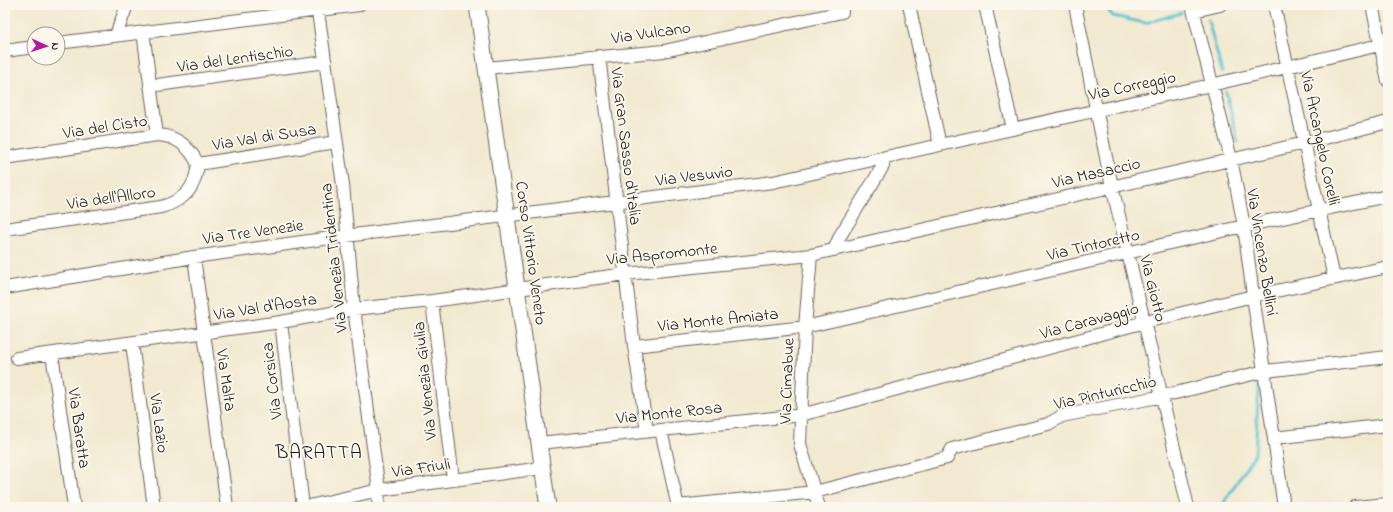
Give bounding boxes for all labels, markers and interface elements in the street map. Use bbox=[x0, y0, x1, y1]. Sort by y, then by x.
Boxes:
street label: Via Vulcano bbox=[609, 16, 693, 52]
north arrow bbox=[26, 26, 66, 66]
street label: Via del Lentischio bbox=[175, 39, 295, 80]
text: N bbox=[47, 42, 63, 51]
street label: Via Gran Sasso d'Italia bbox=[603, 65, 648, 227]
street label: Via Correggio bbox=[1085, 65, 1179, 110]
street label: Via Arcangelo Corelli bbox=[1291, 68, 1346, 208]
street label: Via del Cisto bbox=[60, 108, 149, 147]
street label: Via Val di Susa bbox=[209, 117, 318, 158]
street label: Via Masaccio bbox=[1049, 151, 1143, 196]
street label: Via Vesuvio bbox=[653, 159, 734, 194]
street label: Via dell'Alloro bbox=[64, 180, 157, 217]
street label: Corso Vittorio Veneto bbox=[508, 180, 553, 327]
street label: Via Venezia Tridentina bbox=[314, 182, 355, 335]
street label: Via Vincenzo Bellini bbox=[1239, 186, 1284, 318]
street label: Via Tre Venezie bbox=[200, 213, 306, 252]
street label: Via Tintoretto bbox=[1044, 223, 1142, 268]
street label: Via Aspromonte bbox=[604, 236, 719, 273]
street label: Via Giotto bbox=[1132, 251, 1173, 325]
street label: Via Val d'Aosta bbox=[211, 287, 318, 328]
street label: Via Caravaggio bbox=[1036, 296, 1142, 349]
street label: Via Monte Amiata bbox=[656, 302, 780, 339]
street label: Via Venezia Giulia bbox=[407, 320, 444, 442]
street label: Via Cimabue bbox=[773, 337, 802, 426]
street label: Via Corsica bbox=[255, 341, 290, 422]
street label: Via Malta bbox=[209, 346, 242, 413]
street label: Via Pinturicchio bbox=[1051, 370, 1159, 418]
street label: Via Baratta bbox=[60, 385, 97, 470]
street label: Via Lazio bbox=[142, 391, 175, 455]
street label: Via Monte Rosa bbox=[614, 395, 723, 432]
district label: BARATTA bbox=[274, 440, 363, 467]
street label: Via Friuli bbox=[389, 452, 452, 485]

